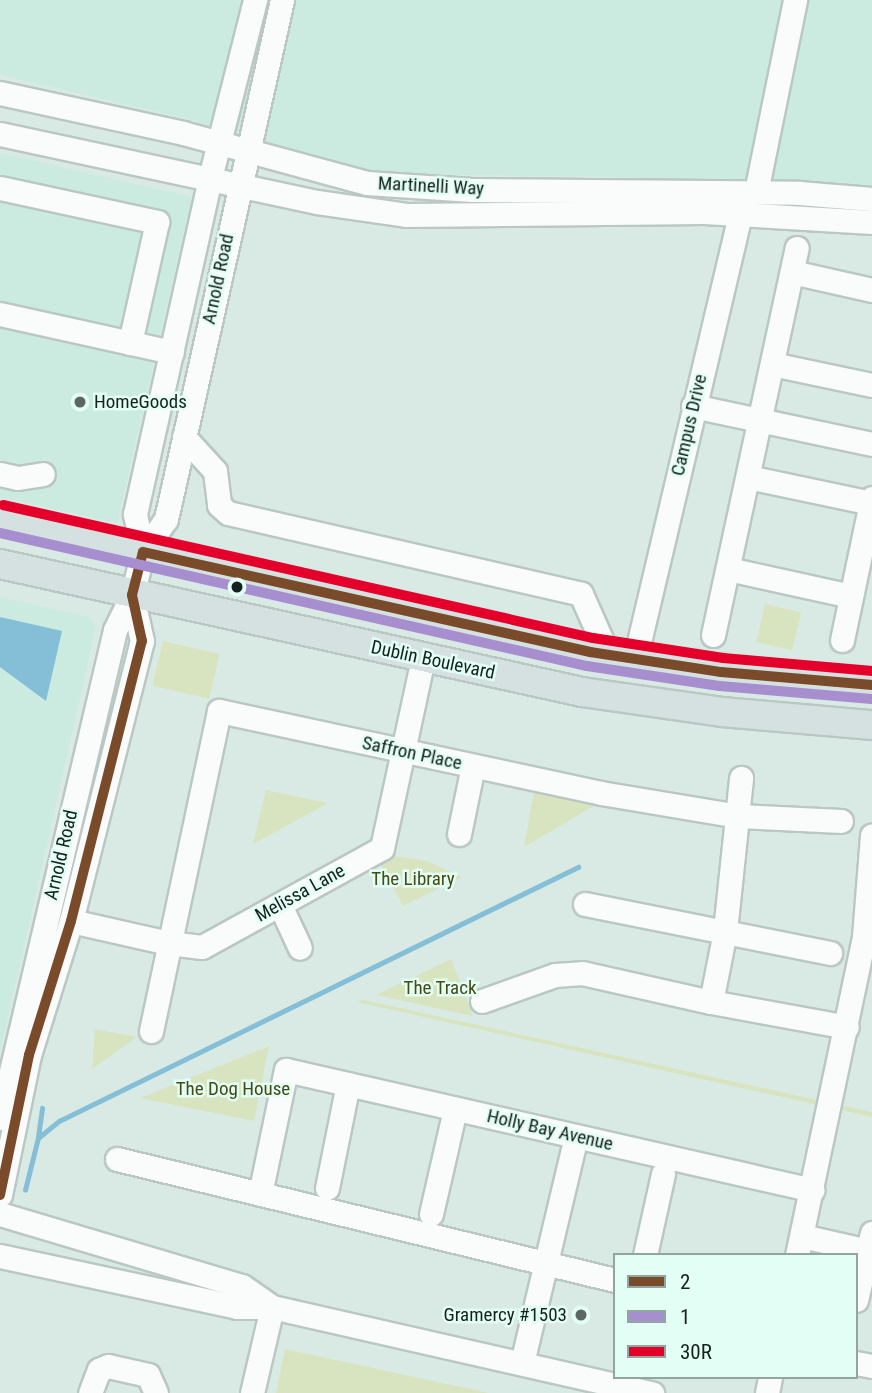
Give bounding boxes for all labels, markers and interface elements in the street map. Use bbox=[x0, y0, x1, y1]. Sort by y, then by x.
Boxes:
street label: Martinelli Way bbox=[377, 172, 485, 200]
street label: Arnold Road bbox=[197, 232, 239, 326]
street label: Campus Drive bbox=[666, 372, 712, 478]
place label: HomeGoods bbox=[94, 391, 187, 413]
marker: HomeGoods bbox=[72, 394, 88, 410]
unlabelled marker bbox=[230, 580, 244, 594]
street label: Dublin Boulevard bbox=[369, 636, 497, 684]
street label: Saffron Place bbox=[360, 731, 464, 775]
street label: Arnold Road bbox=[40, 808, 82, 902]
street label: Melissa Lane bbox=[251, 859, 349, 927]
park label: The Library bbox=[371, 868, 455, 890]
park label: The Track bbox=[403, 977, 477, 999]
park label: The Dog House bbox=[176, 1078, 290, 1100]
street label: Holly Bay Avenue bbox=[485, 1104, 615, 1156]
legend bbox=[613, 1253, 858, 1379]
text: 2 bbox=[680, 1270, 690, 1294]
place label: Gramercy #1503 bbox=[443, 1304, 567, 1326]
text: 1 bbox=[680, 1305, 690, 1329]
marker: Gramercy #1503 bbox=[573, 1307, 589, 1323]
text: 30R bbox=[680, 1340, 712, 1364]

